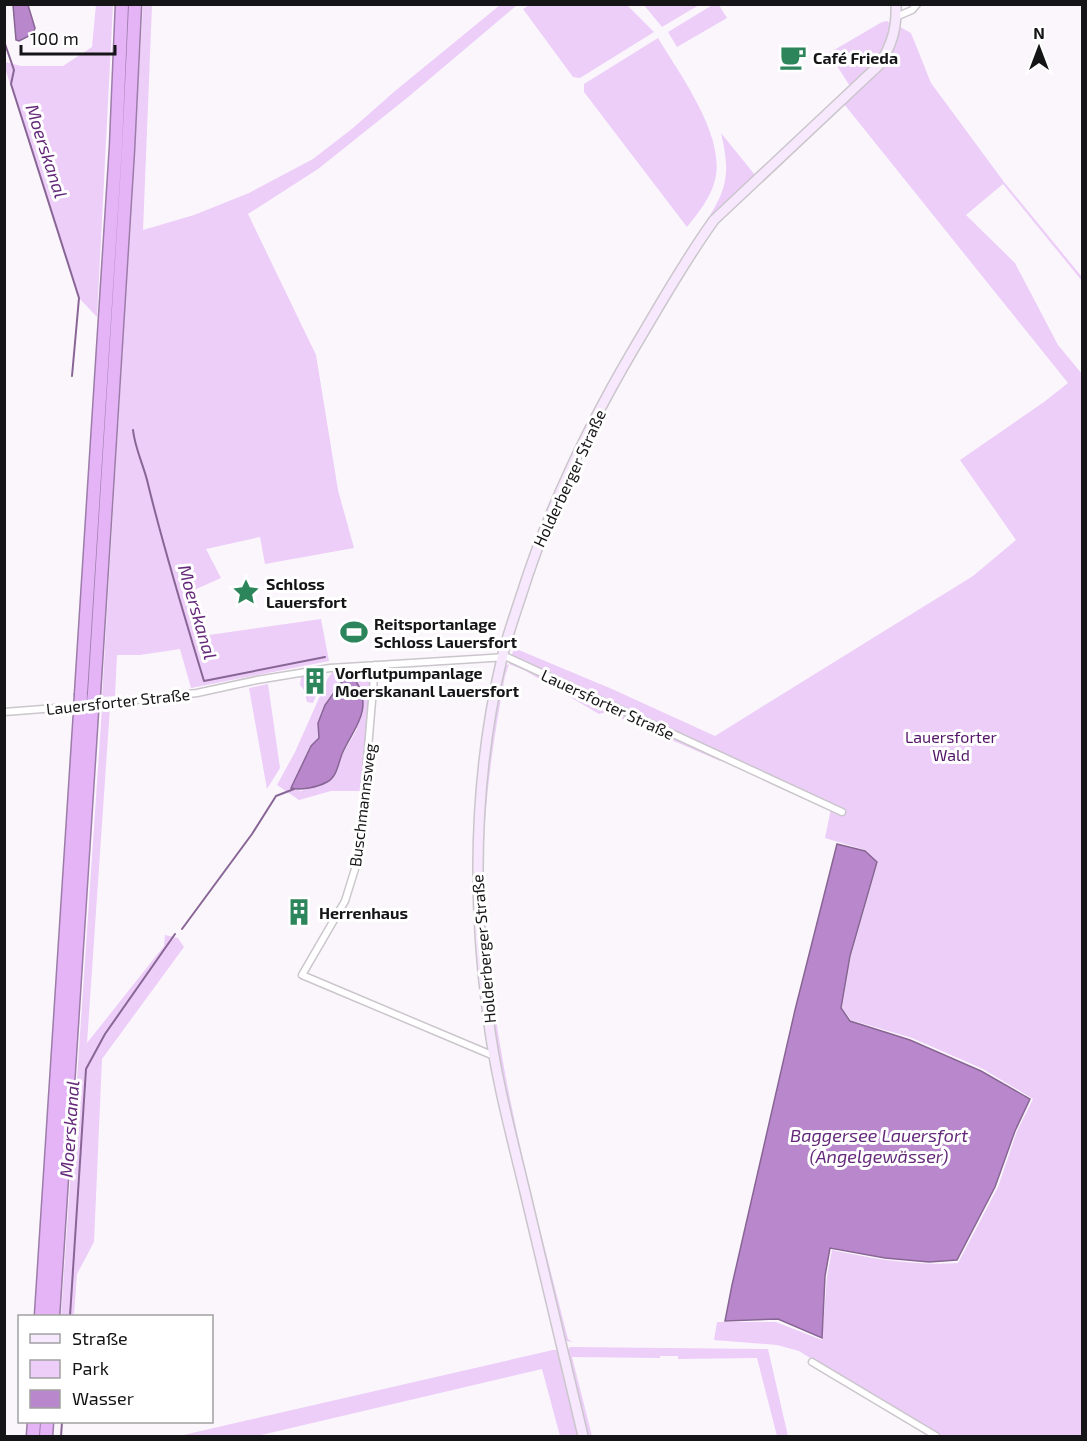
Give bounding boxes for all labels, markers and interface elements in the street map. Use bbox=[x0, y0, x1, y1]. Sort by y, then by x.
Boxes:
scale bar bbox=[21, 18, 116, 56]
north arrow bbox=[1009, 18, 1069, 78]
text: N bbox=[1033, 23, 1045, 42]
text: 100 m bbox=[30, 27, 79, 49]
cafe icon: Café Frieda bbox=[778, 42, 808, 72]
place label: Café Frieda bbox=[813, 48, 898, 67]
water label: Moerskanal bbox=[21, 101, 73, 201]
street label: Holderberger Straße bbox=[529, 406, 609, 550]
water label: Moerskanal bbox=[174, 562, 222, 662]
place label: Schloss Lauersfort bbox=[266, 574, 347, 611]
place icon: Schloss Lauersfort bbox=[231, 577, 261, 607]
place label: Reitsportanlage Schloss Lauersfort bbox=[374, 614, 517, 651]
sports icon: Reitsportanlage Schloss Lauersfort bbox=[339, 617, 369, 647]
place label: Vorflutpumpanlage Moerskananl Lauersfort bbox=[335, 663, 519, 700]
street label: Lauersforter Straße bbox=[538, 665, 678, 743]
building icon: Vorflutpumpanlage Moerskananl Lauersfort bbox=[300, 666, 330, 696]
street label: Lauersforter Straße bbox=[45, 684, 191, 718]
park label: Lauersforter Wald bbox=[905, 727, 997, 764]
street label: Buschmannsweg bbox=[345, 742, 379, 868]
street label: Holderberger Straße bbox=[467, 874, 499, 1024]
building icon: Herrenhaus bbox=[284, 897, 314, 927]
place label: Herrenhaus bbox=[319, 903, 408, 922]
water label: Moerskanal bbox=[55, 1080, 83, 1178]
water label: Baggersee Lauersfort (Angelgewässer) bbox=[790, 1124, 968, 1167]
legend bbox=[18, 1315, 213, 1423]
text: Straße bbox=[72, 1327, 128, 1349]
text: Park bbox=[72, 1357, 109, 1379]
text: Wasser bbox=[72, 1387, 134, 1409]

